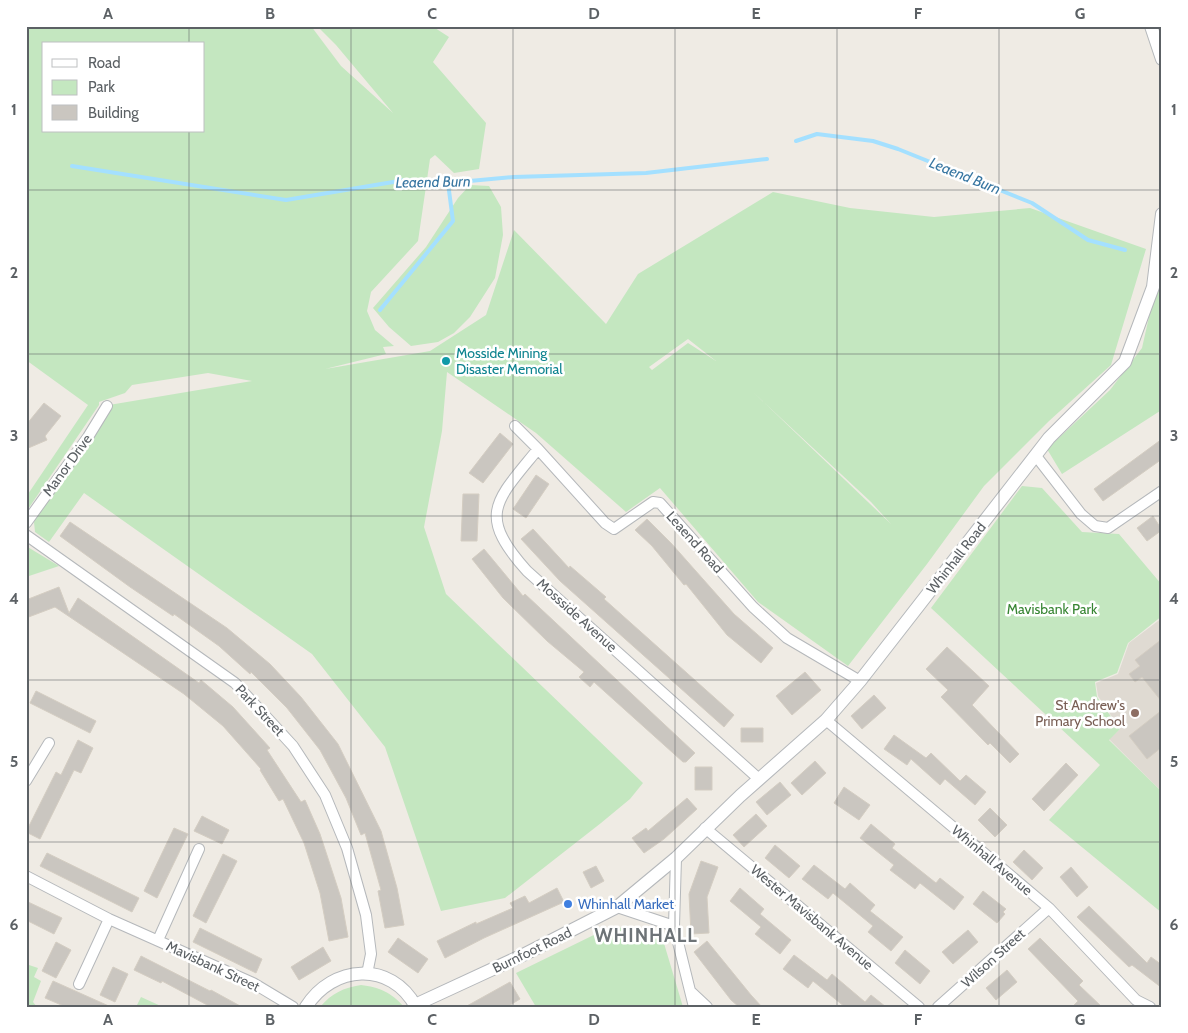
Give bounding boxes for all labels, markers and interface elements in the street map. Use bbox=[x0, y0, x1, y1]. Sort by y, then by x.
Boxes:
text: A bbox=[103, 4, 113, 23]
text: B bbox=[265, 4, 275, 23]
text: C bbox=[427, 4, 437, 23]
text: D bbox=[588, 4, 600, 23]
text: E bbox=[751, 4, 761, 23]
text: F bbox=[914, 4, 923, 23]
text: G bbox=[1075, 4, 1085, 23]
legend bbox=[42, 42, 205, 132]
text: Road bbox=[88, 54, 121, 72]
text: Park bbox=[88, 78, 115, 96]
text: 1 bbox=[11, 100, 17, 119]
text: 1 bbox=[1171, 100, 1177, 119]
text: Building bbox=[88, 104, 139, 122]
water label: Leaend Burn bbox=[927, 154, 1003, 198]
water label: Leaend Burn bbox=[395, 172, 471, 192]
text: 2 bbox=[10, 263, 18, 282]
text: 2 bbox=[1170, 263, 1178, 282]
place label: Mosside Mining Disaster Memorial bbox=[456, 344, 563, 378]
marker: Mosside Mining Disaster Memorial bbox=[440, 355, 452, 367]
text: 3 bbox=[10, 426, 18, 445]
text: 3 bbox=[1170, 426, 1178, 445]
street label: Manor Drive bbox=[38, 430, 96, 500]
street label: Leaend Road bbox=[663, 507, 727, 577]
street label: Whinhall Road bbox=[922, 519, 990, 597]
street label: Mossside Avenue bbox=[533, 574, 621, 656]
text: 4 bbox=[9, 589, 19, 608]
text: 4 bbox=[1169, 589, 1179, 608]
park label: Mavisbank Park bbox=[1007, 600, 1098, 618]
street label: Park Street bbox=[231, 680, 289, 740]
place label: St Andrew's Primary School bbox=[1035, 696, 1126, 730]
marker: St Andrew's Primary School bbox=[1129, 707, 1141, 719]
text: 5 bbox=[10, 752, 18, 771]
text: 5 bbox=[1170, 752, 1178, 771]
street label: Whinhall Avenue bbox=[948, 821, 1036, 899]
street label: Wester Mavisbank Avenue bbox=[747, 860, 877, 974]
place label: Whinhall Market bbox=[578, 895, 674, 913]
marker: Whinhall Market bbox=[562, 898, 574, 910]
text: 6 bbox=[10, 915, 19, 934]
text: 6 bbox=[1170, 915, 1179, 934]
street label: Burnfoot Road bbox=[489, 923, 575, 977]
district label: WHINHALL bbox=[594, 924, 698, 947]
street label: Wilson Street bbox=[957, 924, 1029, 991]
street label: Mavisbank Street bbox=[163, 936, 263, 996]
text: A bbox=[103, 1010, 113, 1029]
text: B bbox=[265, 1010, 275, 1029]
text: C bbox=[427, 1010, 437, 1029]
text: D bbox=[588, 1010, 600, 1029]
text: E bbox=[751, 1010, 761, 1029]
text: F bbox=[914, 1010, 923, 1029]
text: G bbox=[1075, 1010, 1085, 1029]

